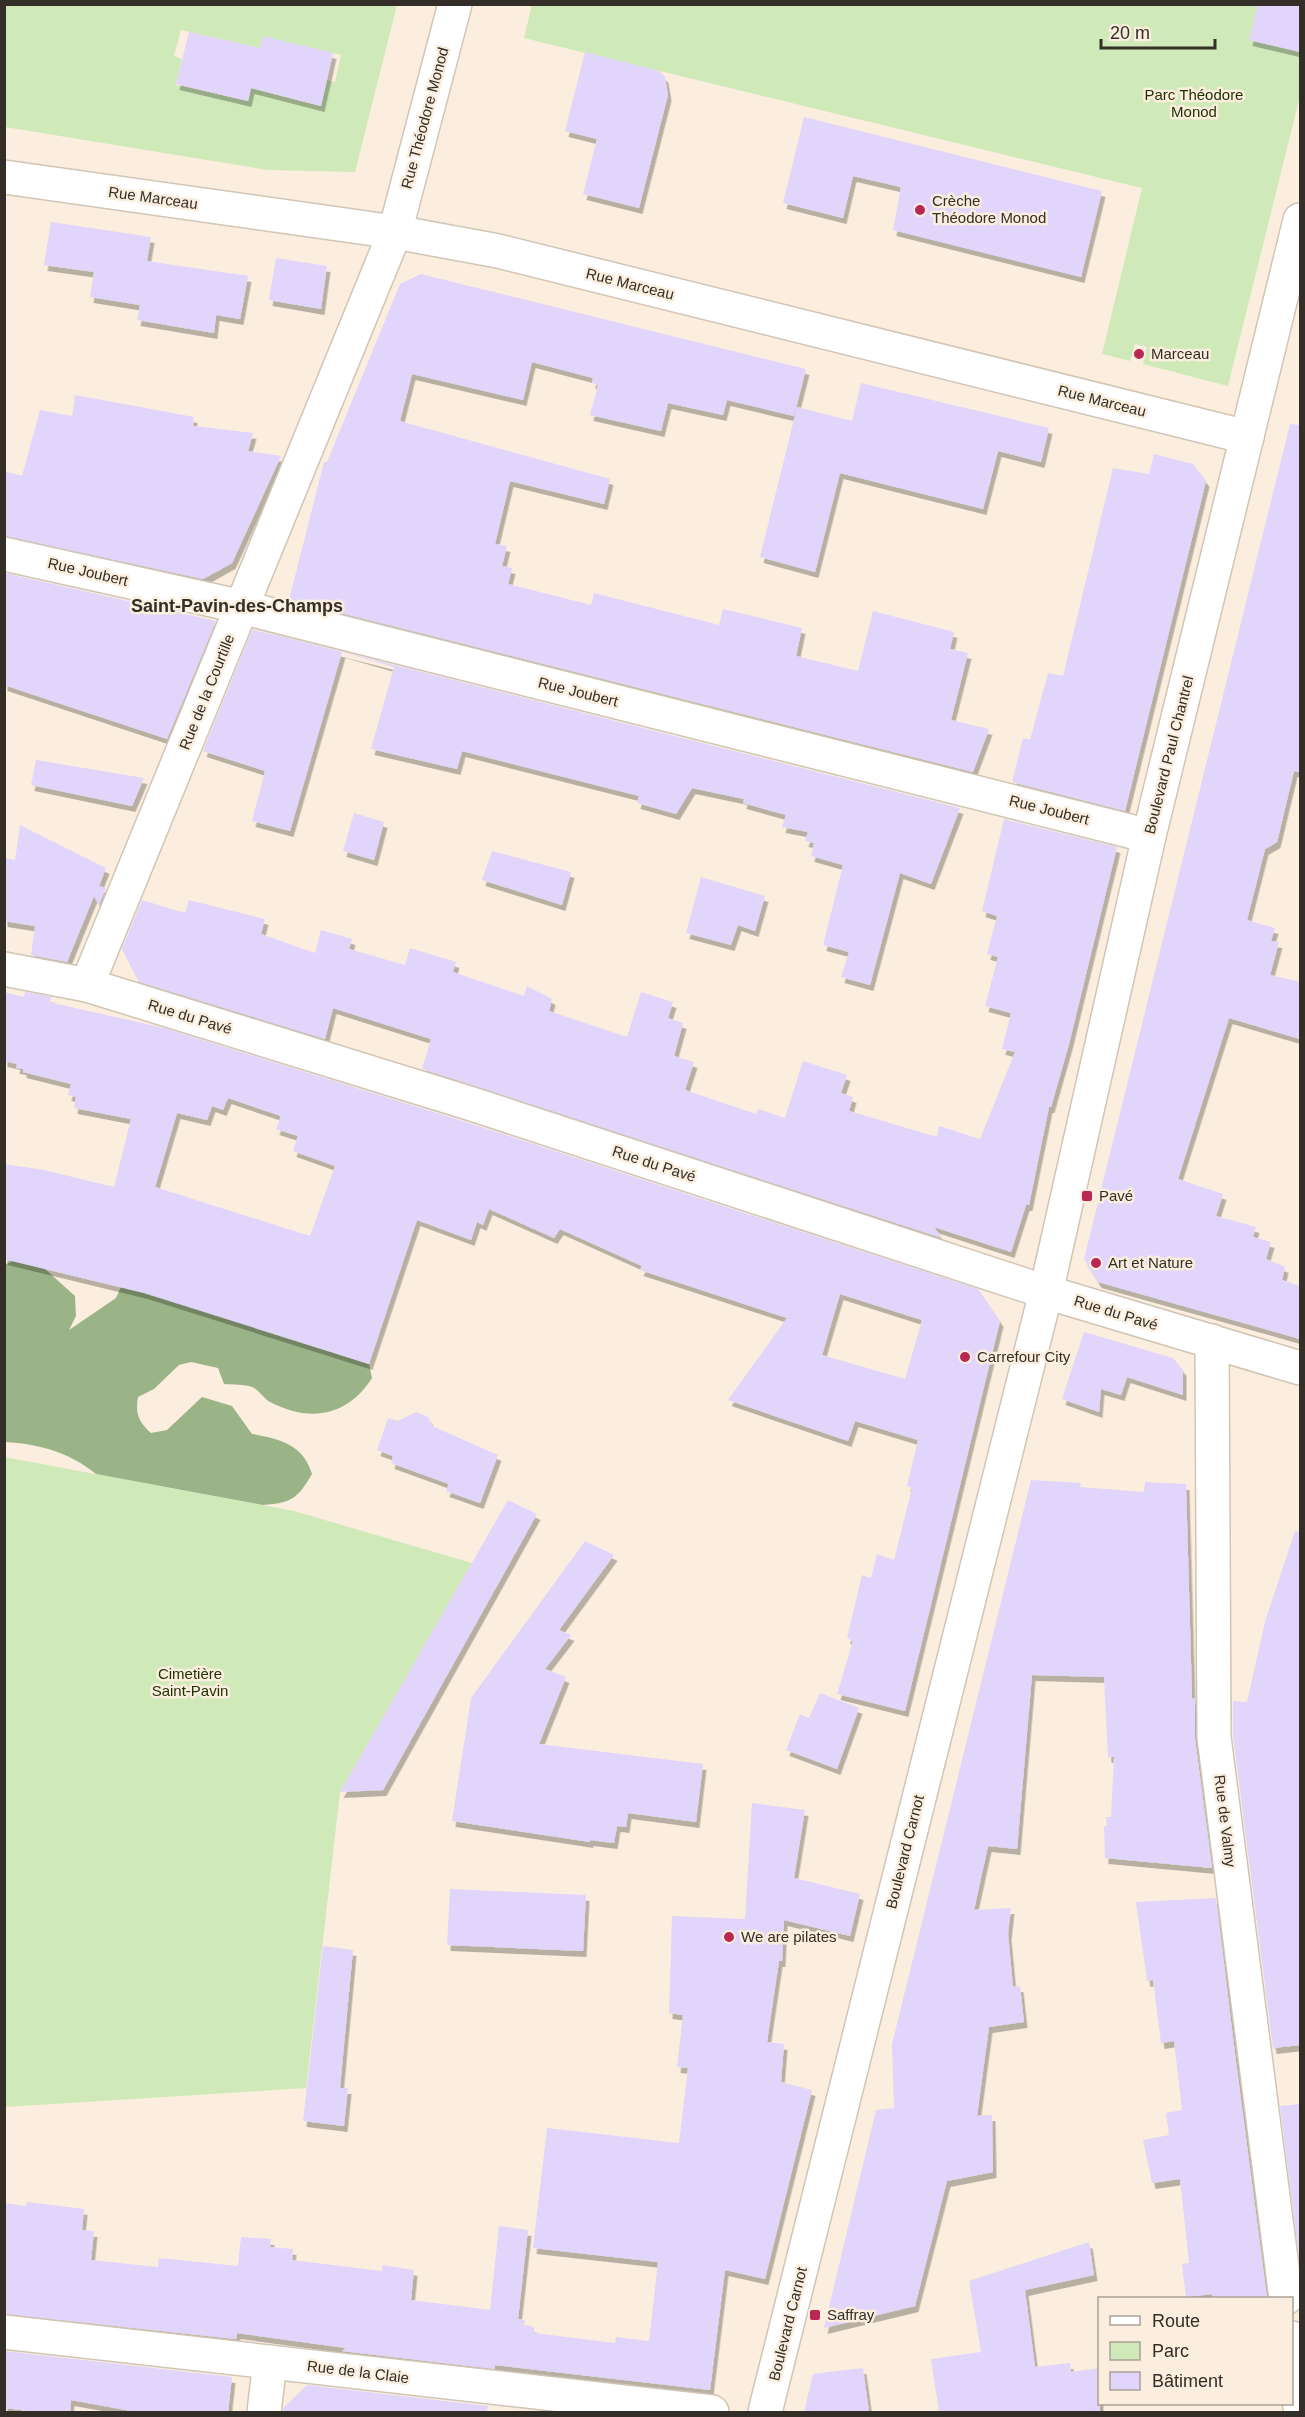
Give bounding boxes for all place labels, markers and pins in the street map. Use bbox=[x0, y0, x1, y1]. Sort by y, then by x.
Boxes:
place label: Crèche Théodore Monod bbox=[932, 192, 1046, 226]
marker: Crèche Théodore Monod bbox=[913, 203, 927, 217]
place label: Marceau bbox=[1151, 345, 1209, 362]
marker: Marceau bbox=[1132, 347, 1146, 361]
place label: Pavé bbox=[1099, 1187, 1133, 1204]
marker: Pavé bbox=[1080, 1189, 1094, 1203]
place label: Art et Nature bbox=[1108, 1254, 1193, 1271]
marker: Art et Nature bbox=[1089, 1256, 1103, 1270]
place label: Carrefour City bbox=[977, 1348, 1071, 1365]
marker: Carrefour City bbox=[958, 1350, 972, 1364]
place label: We are pilates bbox=[741, 1928, 837, 1945]
marker: We are pilates bbox=[722, 1930, 736, 1944]
place label: Saffray bbox=[827, 2306, 875, 2323]
marker: Saffray bbox=[808, 2308, 822, 2322]

